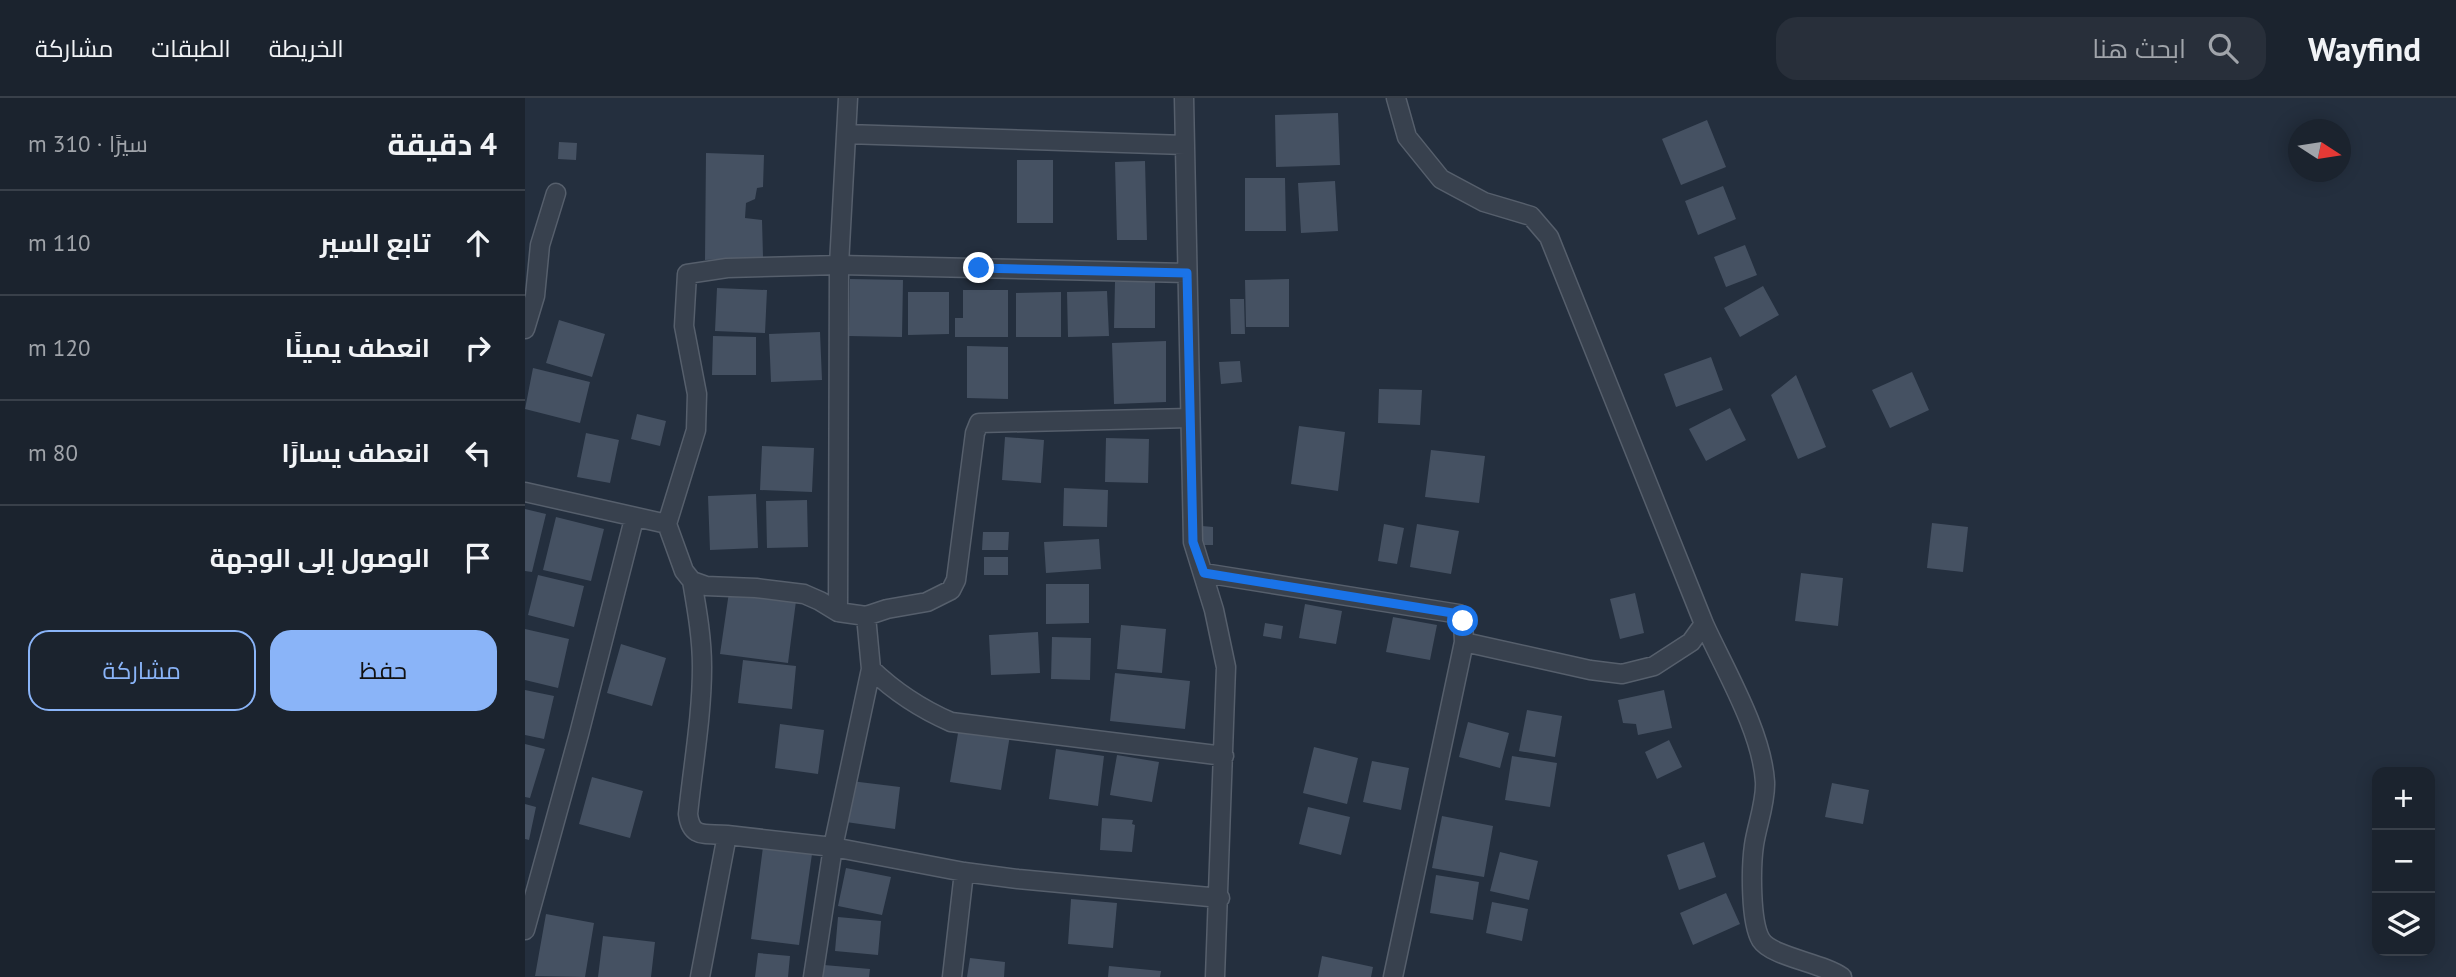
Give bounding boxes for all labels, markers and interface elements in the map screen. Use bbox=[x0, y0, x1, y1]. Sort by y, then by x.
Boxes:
search box bbox=[1776, 17, 2266, 80]
text: Wayfind bbox=[2308, 27, 2421, 70]
icon: search bbox=[2204, 29, 2242, 67]
text: ابحث هنا bbox=[2092, 32, 2186, 65]
text: مشاركة bbox=[35, 33, 113, 64]
text: الطبقات bbox=[151, 33, 231, 64]
text: الخريطة bbox=[269, 33, 344, 64]
north arrow bbox=[2288, 119, 2351, 182]
text: 4 دقيقة bbox=[388, 124, 497, 163]
text: سيرًا · 310 m bbox=[28, 129, 148, 158]
icon: ahead bbox=[459, 224, 497, 262]
text: تابع السير bbox=[320, 226, 430, 259]
text: 110 m bbox=[28, 228, 90, 257]
route end bbox=[963, 252, 994, 283]
icon: right bbox=[459, 329, 497, 367]
text: انعطف يمينًا bbox=[285, 331, 430, 364]
text: 120 m bbox=[28, 333, 90, 362]
icon: left bbox=[459, 434, 497, 472]
text: انعطف يسارًا bbox=[282, 436, 430, 469]
text: 80 m bbox=[28, 438, 78, 467]
icon: arrive bbox=[459, 539, 497, 577]
text: الوصول إلى الوجهة bbox=[210, 541, 430, 574]
route start bbox=[1447, 605, 1478, 636]
button: مشاركة bbox=[28, 630, 256, 711]
button: حفظ bbox=[270, 630, 497, 711]
map controls bbox=[2372, 767, 2435, 956]
button: + bbox=[2372, 767, 2435, 830]
button: − bbox=[2372, 830, 2435, 893]
button: layers bbox=[2372, 893, 2435, 956]

